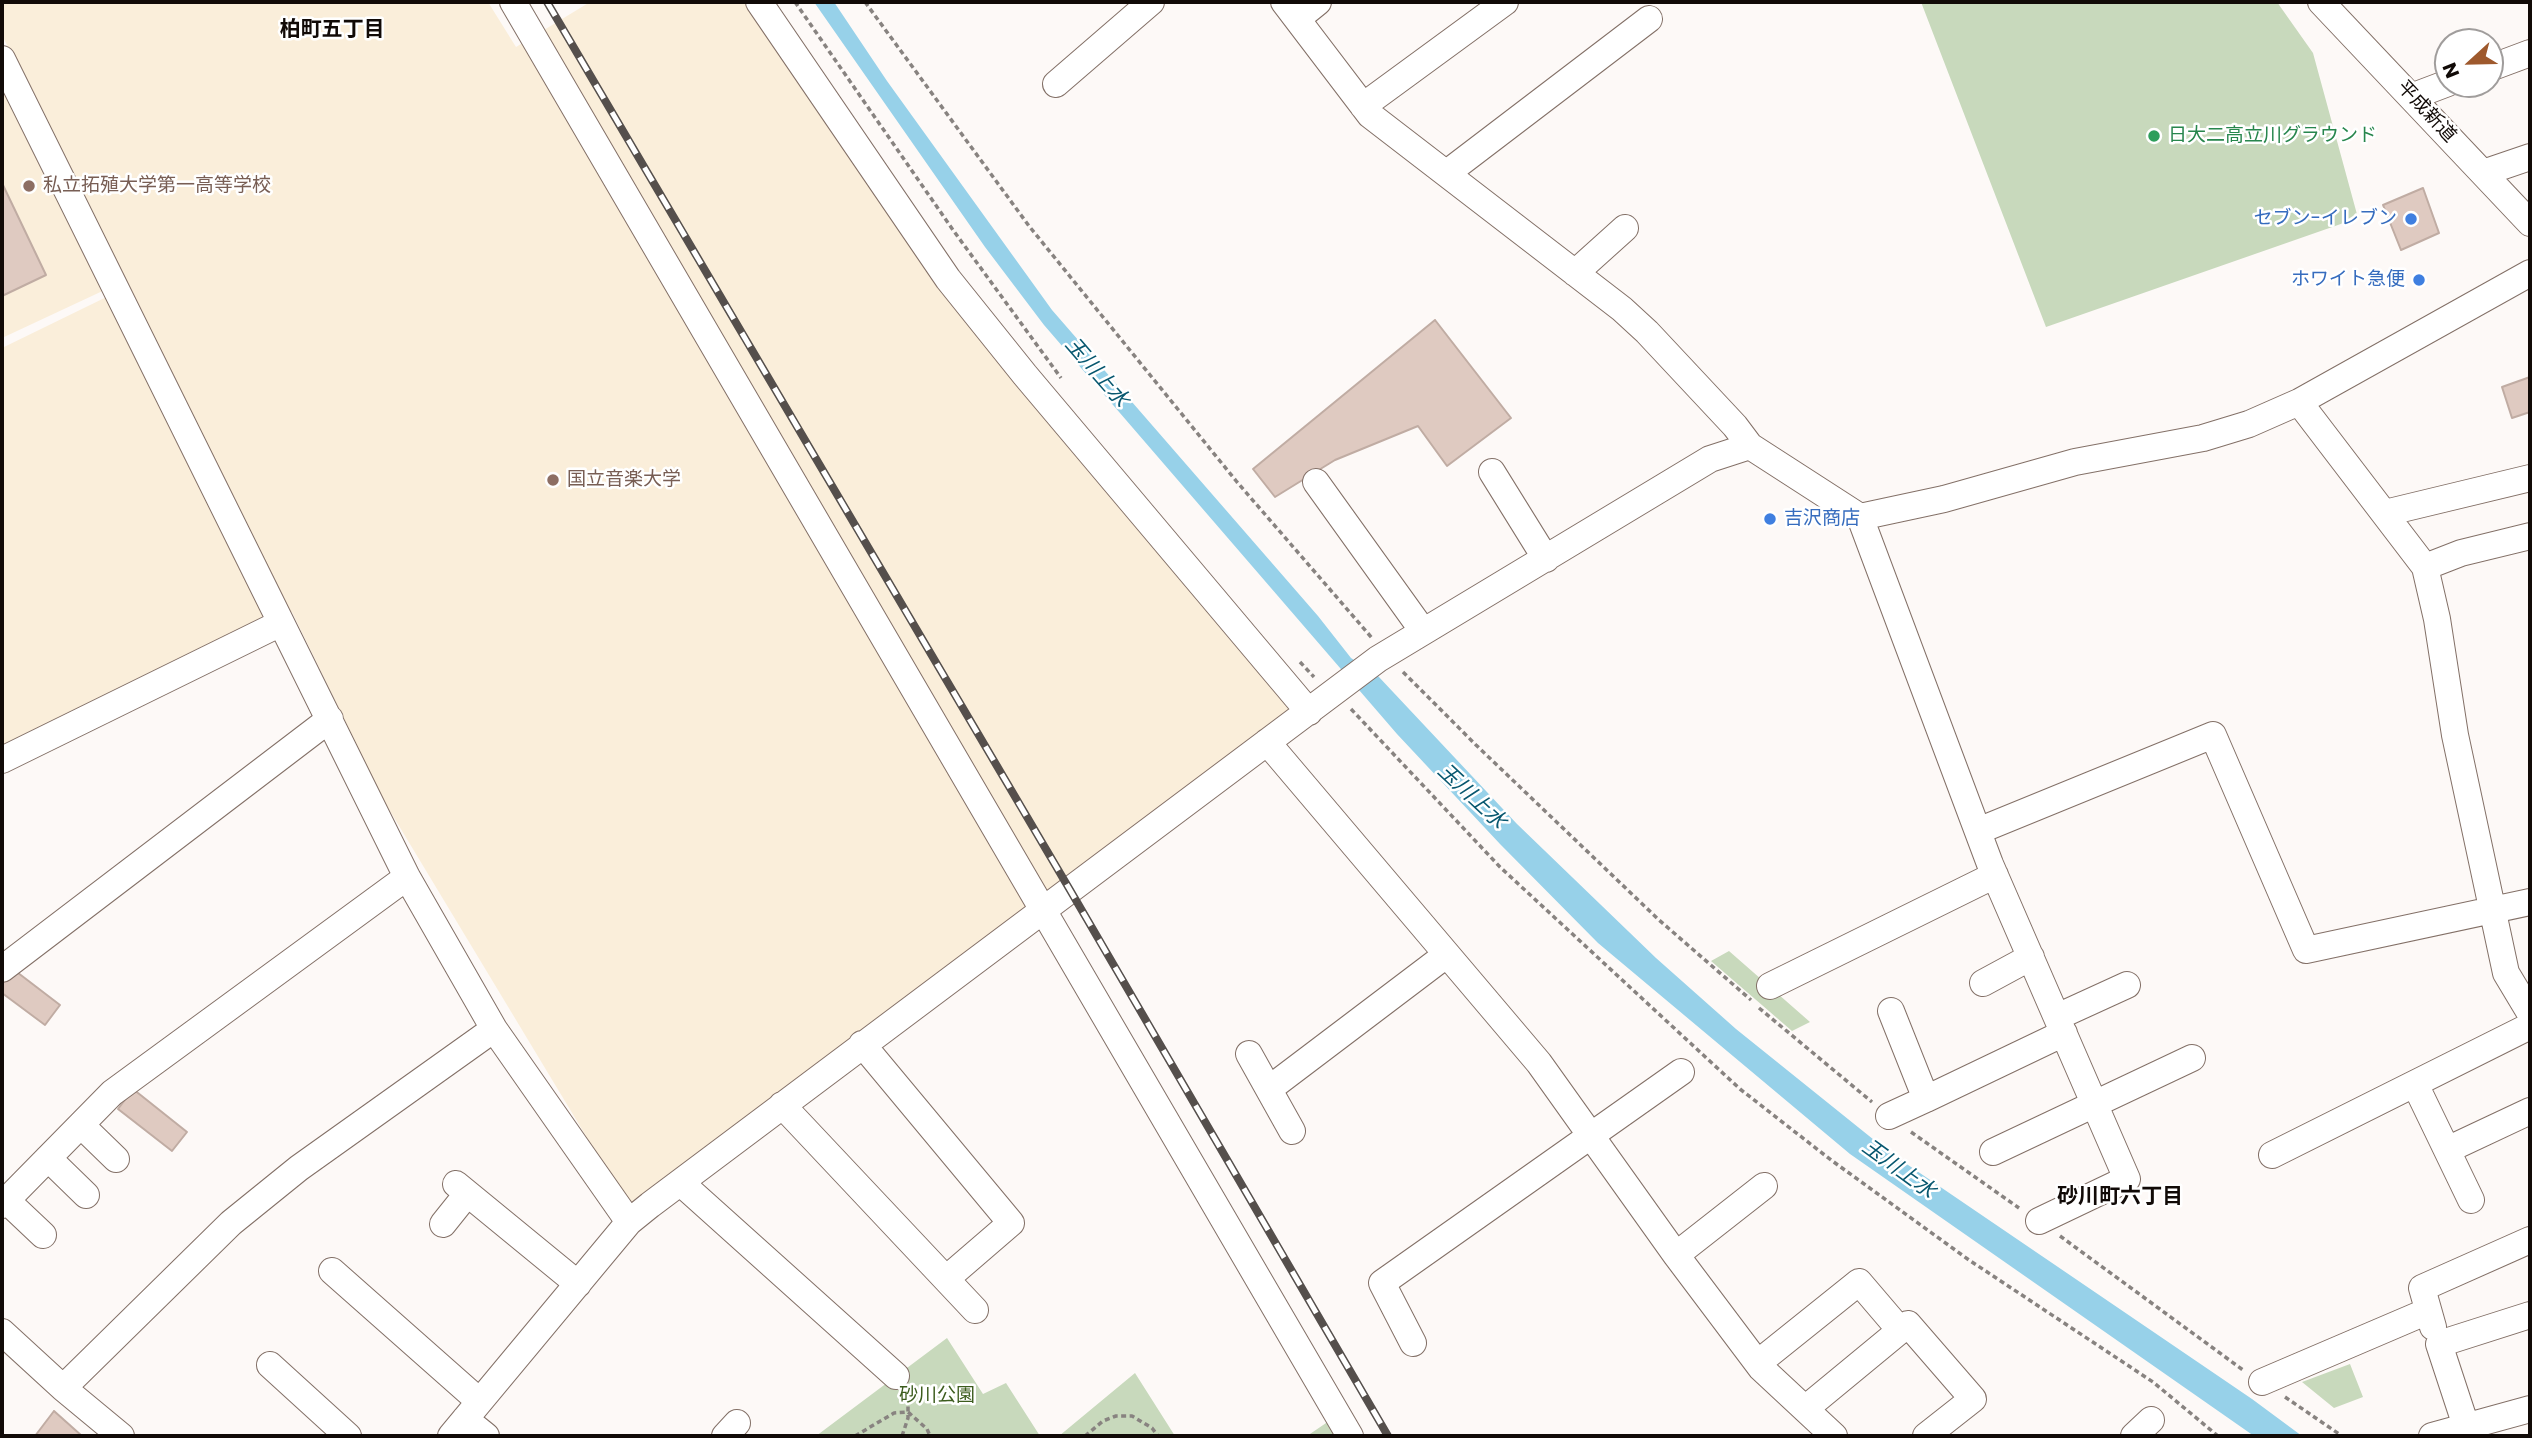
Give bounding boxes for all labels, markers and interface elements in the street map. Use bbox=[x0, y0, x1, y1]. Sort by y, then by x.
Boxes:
district label: 柏町五丁目 bbox=[280, 18, 384, 44]
north arrow bbox=[2434, 28, 2504, 98]
text: N bbox=[2436, 59, 2466, 82]
street label: 平成新道 bbox=[2392, 76, 2460, 148]
place label: 日大二高立川グラウンド bbox=[2168, 125, 2377, 147]
marker: 日大二高立川グラウンド bbox=[2146, 128, 2162, 144]
place label: 私立拓殖大学第一高等学校 bbox=[43, 175, 271, 197]
marker: 私立拓殖大学第一高等学校 bbox=[21, 178, 37, 194]
place label: セブン-イレブン bbox=[2254, 208, 2397, 230]
marker: セブン-イレブン bbox=[2403, 211, 2419, 227]
place label: ホワイト急便 bbox=[2291, 269, 2405, 291]
marker: ホワイト急便 bbox=[2411, 272, 2427, 288]
water label: 玉川上水 bbox=[1059, 333, 1133, 413]
place label: 国立音楽大学 bbox=[567, 469, 681, 491]
marker: 国立音楽大学 bbox=[545, 472, 561, 488]
place label: 吉沢商店 bbox=[1784, 508, 1860, 530]
marker: 吉沢商店 bbox=[1762, 511, 1778, 527]
water label: 玉川上水 bbox=[1432, 759, 1510, 835]
water label: 玉川上水 bbox=[1857, 1135, 1939, 1205]
district label: 砂川町六丁目 bbox=[2057, 1185, 2183, 1211]
park label: 砂川公園 bbox=[899, 1385, 975, 1407]

